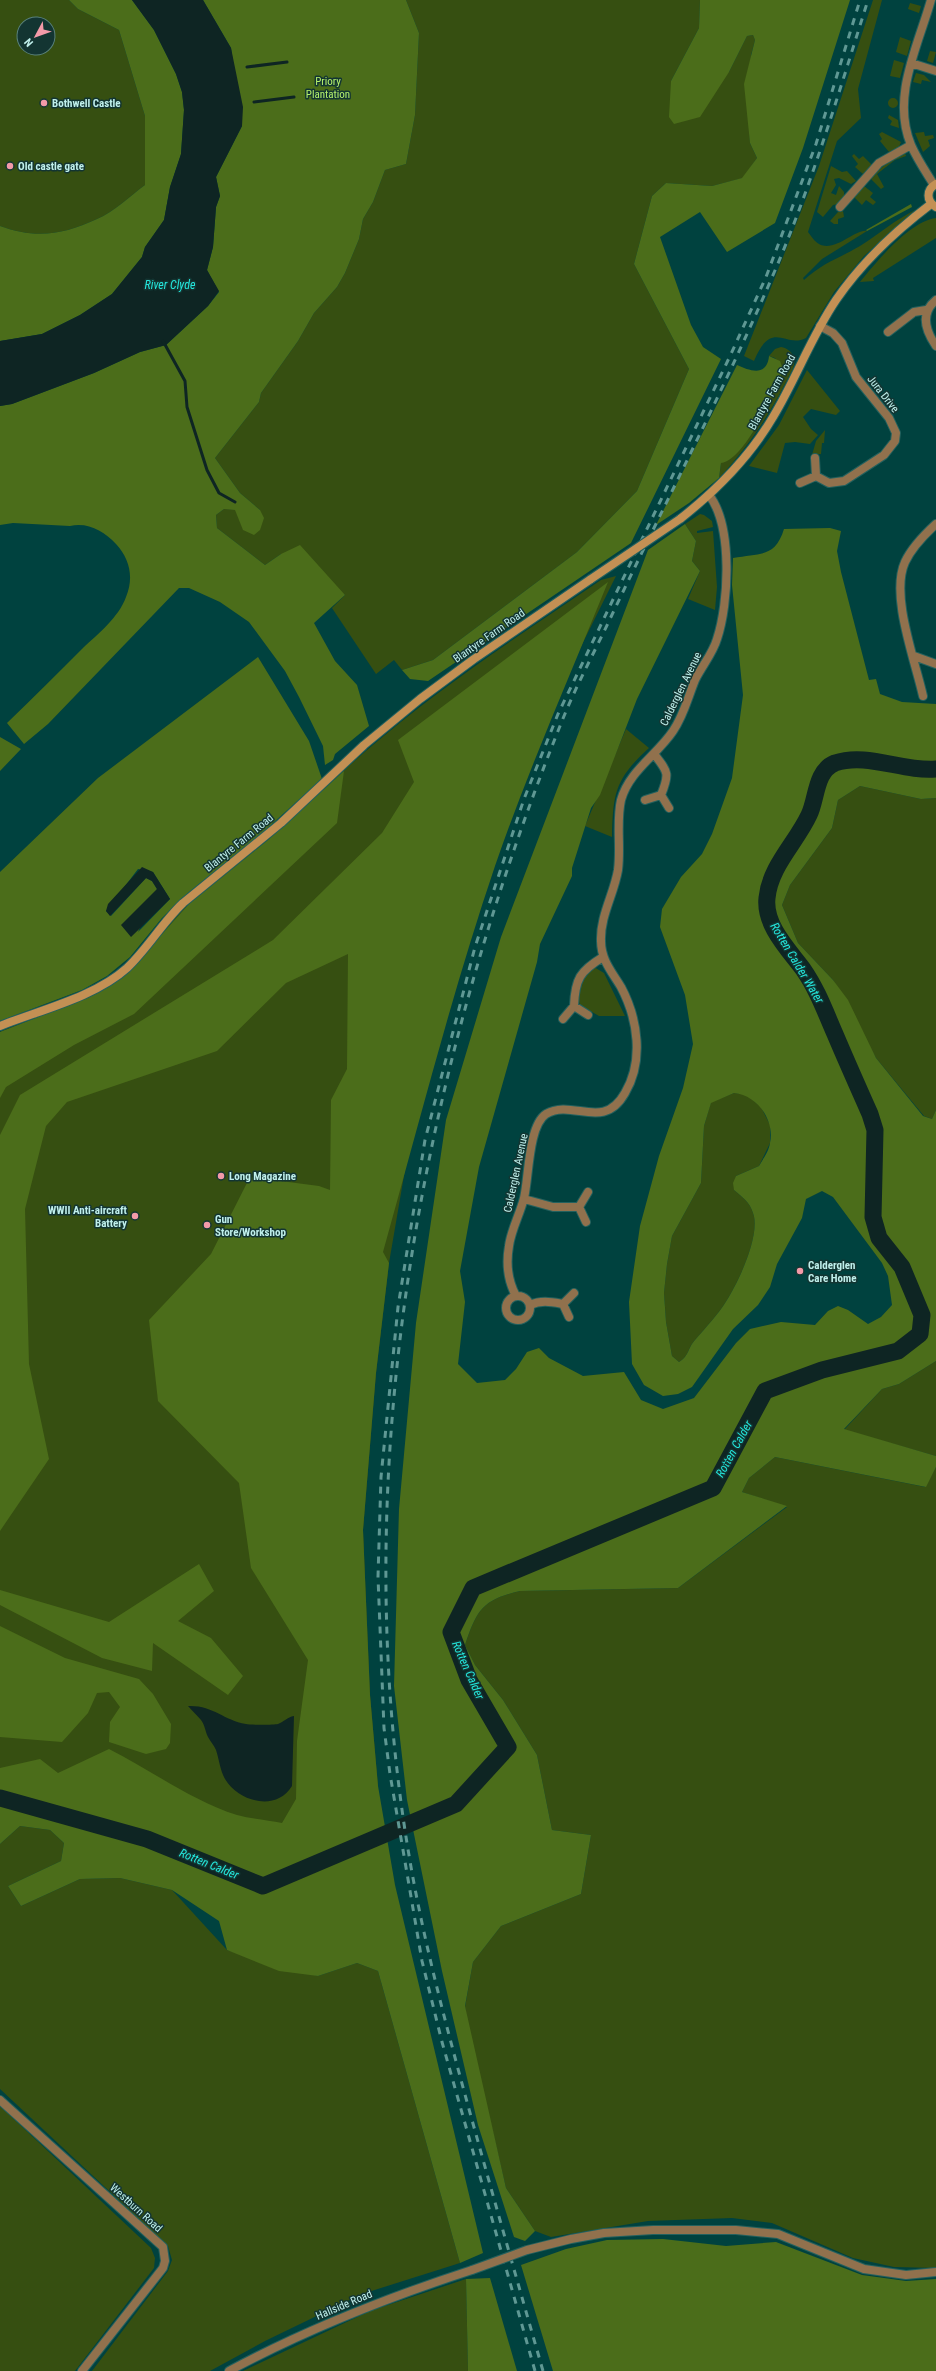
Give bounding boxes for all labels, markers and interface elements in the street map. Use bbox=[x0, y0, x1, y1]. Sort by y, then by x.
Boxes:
north arrow bbox=[16, 16, 56, 56]
text: N bbox=[22, 35, 36, 49]
park label: Priory Plantation bbox=[306, 75, 350, 101]
place label: Bothwell Castle bbox=[52, 97, 121, 110]
marker: Bothwell Castle bbox=[39, 98, 49, 108]
place label: Old castle gate bbox=[18, 160, 84, 173]
marker: Old castle gate bbox=[5, 161, 15, 171]
water label: River Clyde bbox=[145, 278, 196, 292]
street label: Blantyre Farm Road bbox=[746, 352, 798, 432]
street label: Jura Drive bbox=[864, 373, 902, 415]
street label: Blantyre Farm Road bbox=[451, 606, 527, 666]
street label: Calderglen Avenue bbox=[658, 650, 704, 728]
street label: Blantyre Farm Road bbox=[202, 811, 276, 875]
water label: Rotten Calder Water bbox=[767, 920, 827, 1006]
street label: Calderglen Avenue bbox=[501, 1132, 531, 1214]
place label: Long Magazine bbox=[229, 1170, 296, 1183]
marker: Long Magazine bbox=[216, 1171, 226, 1181]
place label: WWII Anti-aircraft Battery bbox=[48, 1204, 128, 1230]
marker: WWII Anti-aircraft Battery bbox=[130, 1211, 140, 1221]
place label: Gun Store/Workshop bbox=[215, 1213, 286, 1239]
marker: Gun Store/Workshop bbox=[202, 1220, 212, 1230]
place label: Calderglen Care Home bbox=[808, 1259, 856, 1285]
marker: Calderglen Care Home bbox=[795, 1266, 805, 1276]
water label: Rotten Calder bbox=[713, 1418, 755, 1480]
water label: Rotten Calder bbox=[449, 1639, 487, 1702]
water label: Rotten Calder bbox=[177, 1846, 241, 1882]
street label: Westburn Road bbox=[107, 2181, 165, 2235]
street label: Hallside Road bbox=[314, 2287, 374, 2323]

